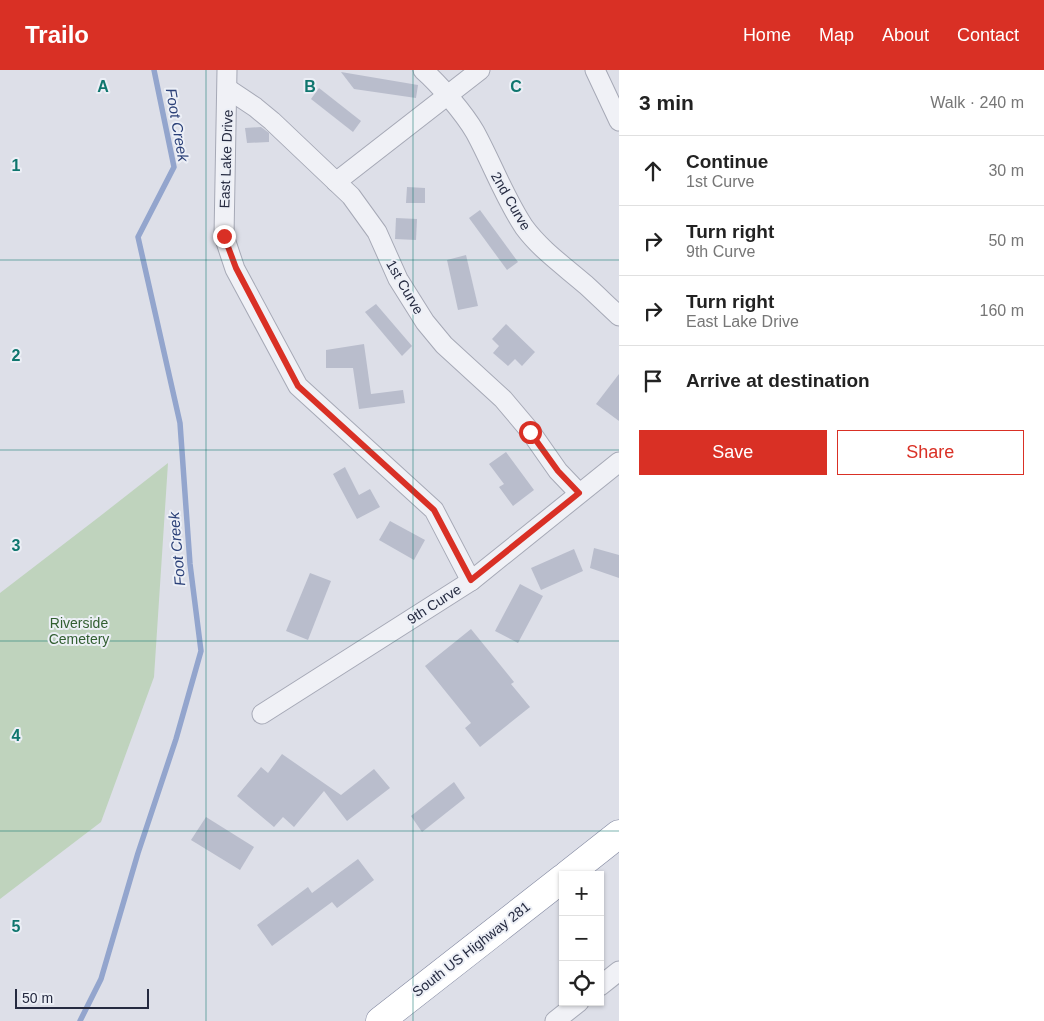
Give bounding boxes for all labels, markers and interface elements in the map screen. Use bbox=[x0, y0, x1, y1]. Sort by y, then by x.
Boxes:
text: Trailo bbox=[25, 21, 89, 48]
text: Home bbox=[743, 25, 791, 45]
text: Map bbox=[819, 25, 854, 45]
text: About bbox=[882, 25, 929, 45]
text: Contact bbox=[957, 25, 1019, 45]
text: A bbox=[97, 78, 109, 95]
text: B bbox=[304, 78, 316, 95]
text: C bbox=[510, 78, 522, 95]
water label: Foot Creek bbox=[163, 87, 193, 164]
text: 3 min bbox=[639, 91, 694, 114]
text: Walk · 240 m bbox=[930, 94, 1024, 111]
street label: East Lake Drive bbox=[216, 109, 236, 209]
text: Continue bbox=[686, 151, 768, 172]
text: 1 bbox=[12, 157, 21, 174]
icon: ahead bbox=[639, 157, 667, 185]
text: 30 m bbox=[988, 162, 1024, 179]
street label: 2nd Curve bbox=[488, 169, 534, 233]
text: 1st Curve bbox=[686, 173, 754, 190]
text: Turn right bbox=[686, 221, 774, 242]
route end bbox=[213, 225, 236, 248]
icon: right bbox=[639, 227, 667, 255]
text: 50 m bbox=[988, 232, 1024, 249]
text: 9th Curve bbox=[686, 243, 755, 260]
street label: 1st Curve bbox=[383, 257, 427, 317]
text: Turn right bbox=[686, 291, 774, 312]
icon: right bbox=[639, 297, 667, 325]
text: 160 m bbox=[980, 302, 1024, 319]
text: East Lake Drive bbox=[686, 313, 799, 330]
text: 2 bbox=[12, 347, 21, 364]
icon: arrive bbox=[639, 367, 667, 395]
text: Arrive at destination bbox=[686, 370, 870, 391]
route start bbox=[519, 421, 542, 444]
button: Save bbox=[639, 430, 827, 475]
button: Share bbox=[837, 430, 1024, 475]
water label: Foot Creek bbox=[165, 510, 188, 587]
text: 3 bbox=[12, 537, 21, 554]
street label: 9th Curve bbox=[404, 581, 464, 627]
park label: Riverside Cemetery bbox=[49, 615, 109, 647]
text: 4 bbox=[12, 727, 21, 744]
map controls bbox=[559, 871, 604, 1006]
button: + bbox=[559, 871, 604, 916]
street label: South US Highway 281 bbox=[409, 898, 533, 1000]
button: − bbox=[559, 916, 604, 961]
text: 5 bbox=[12, 918, 21, 935]
button: locate bbox=[559, 961, 604, 1006]
scale bar bbox=[15, 986, 149, 1009]
text: 50 m bbox=[22, 990, 53, 1006]

